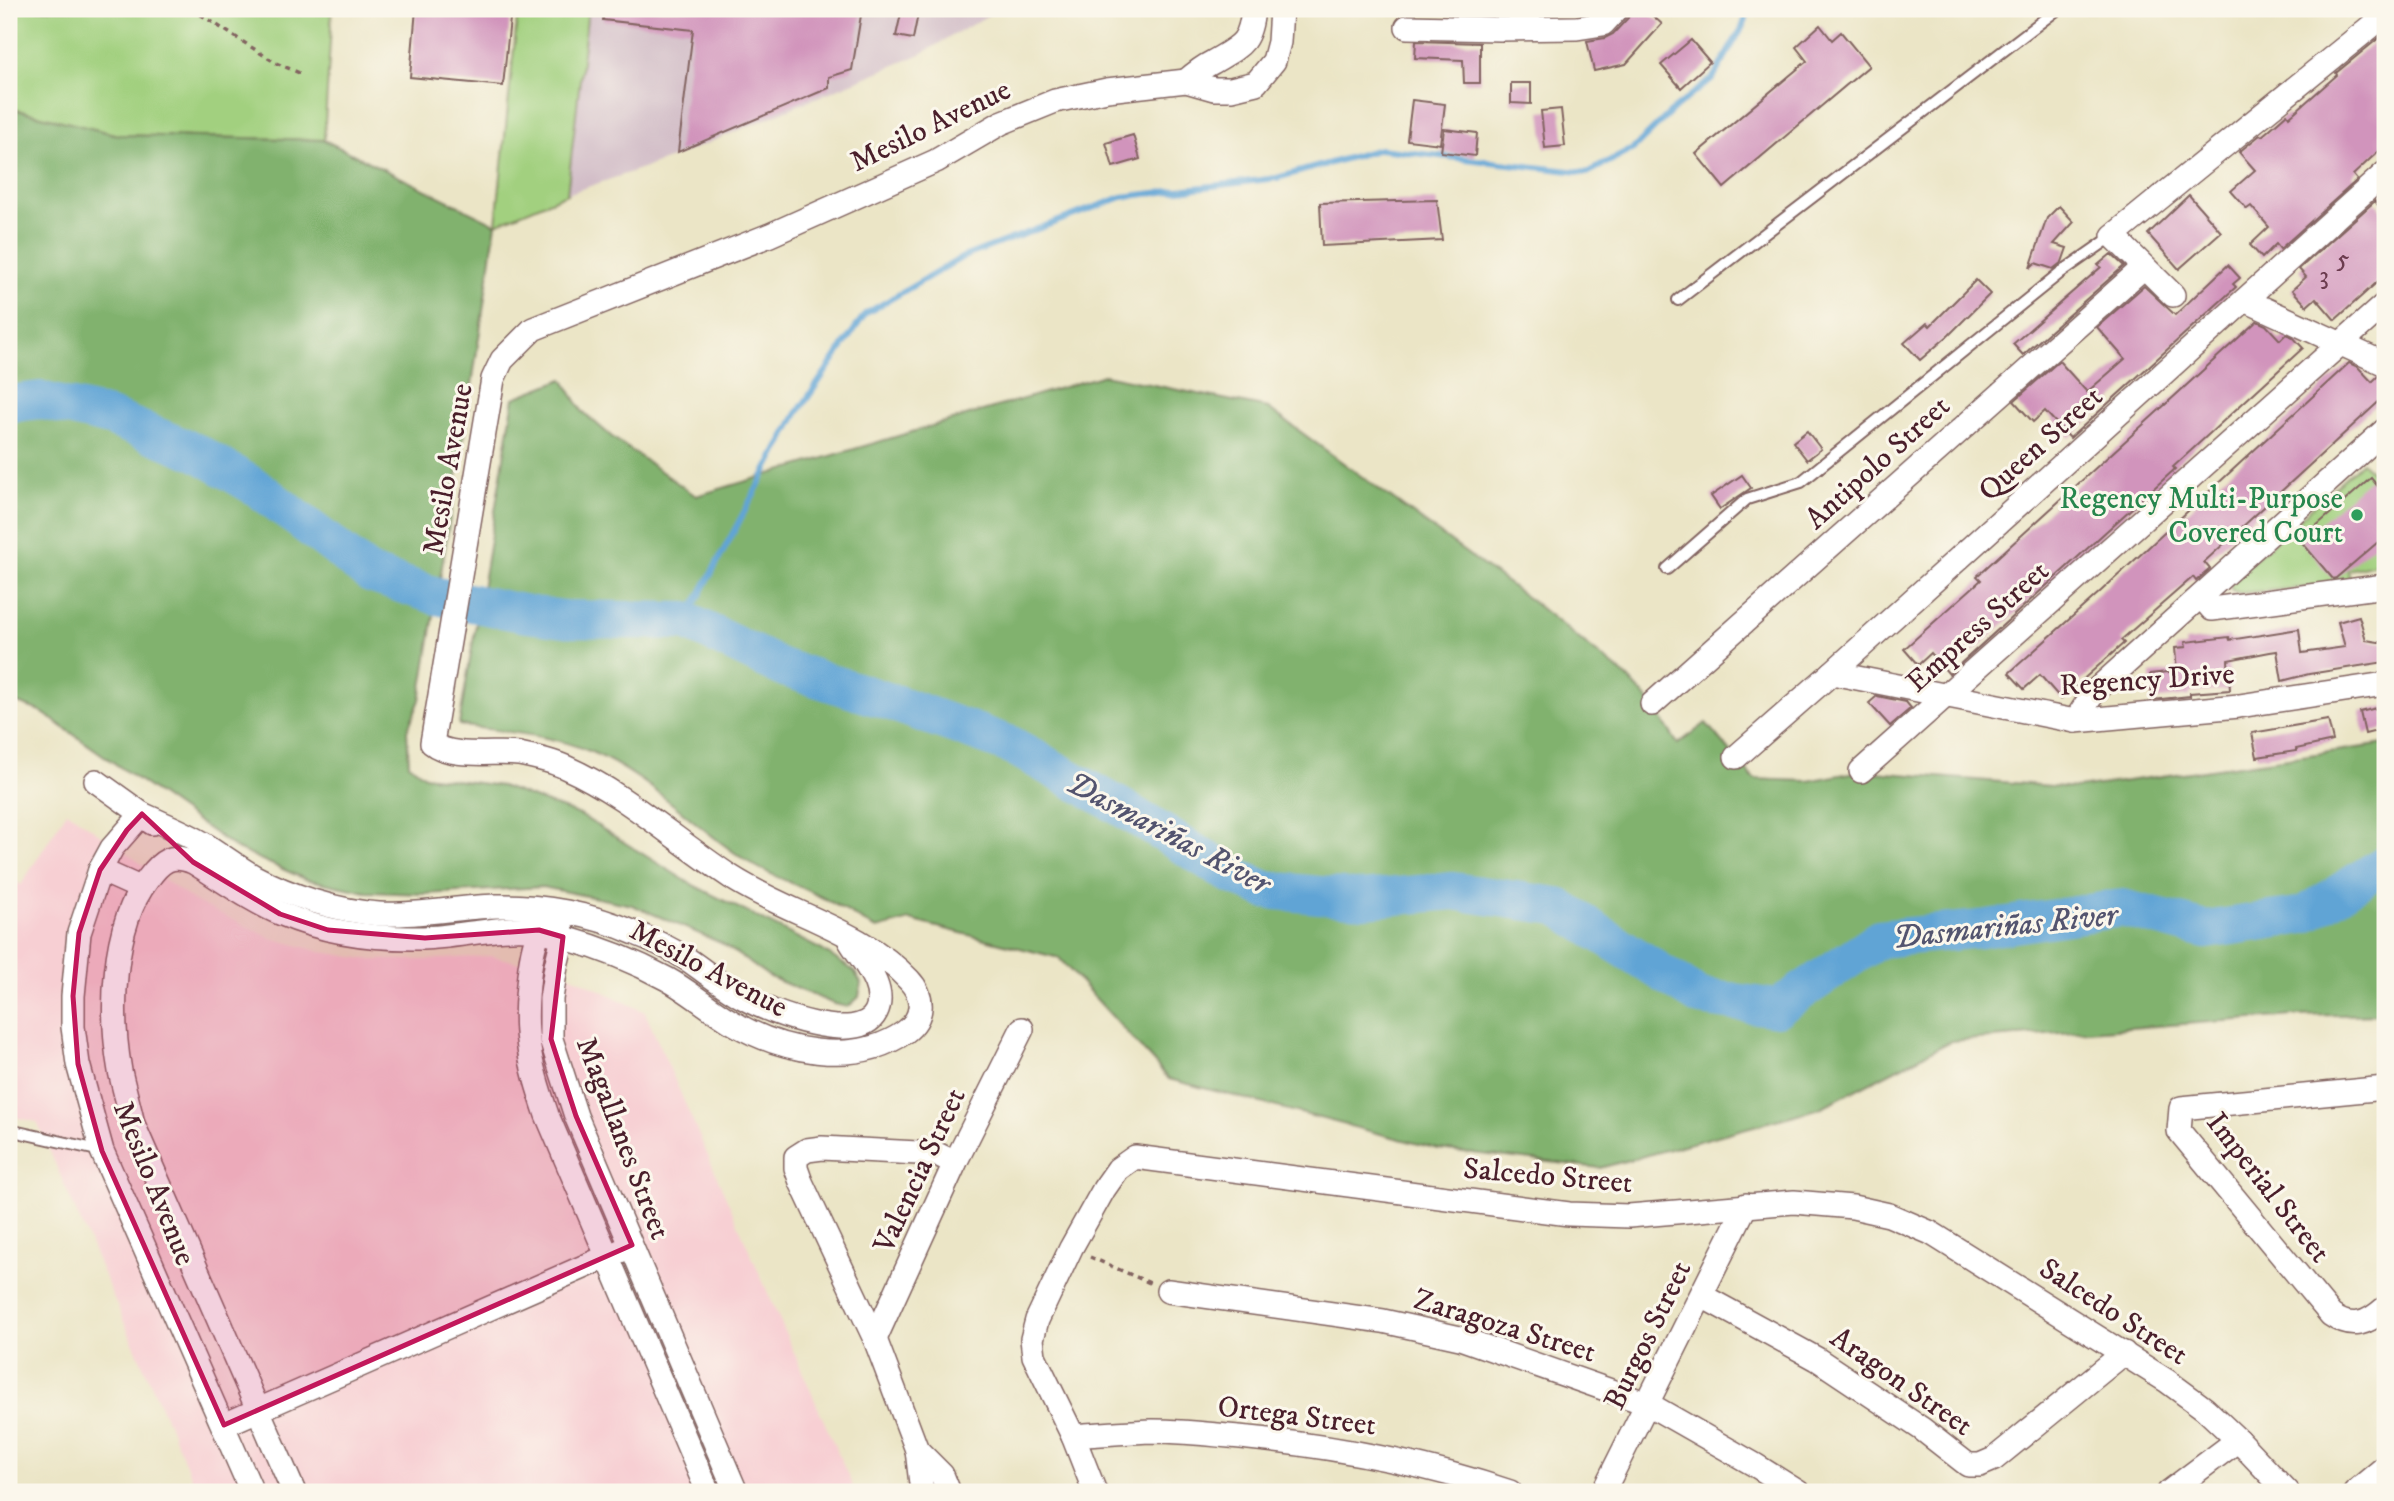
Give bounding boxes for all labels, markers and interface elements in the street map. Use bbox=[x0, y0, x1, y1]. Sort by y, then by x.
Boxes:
street label: Mesilo Avenue bbox=[845, 72, 1017, 181]
house number: 5 bbox=[2337, 243, 2350, 276]
house number: 3 bbox=[2319, 260, 2329, 293]
street label: Queen Street bbox=[1971, 379, 2111, 510]
street label: Mesilo Avenue bbox=[415, 381, 482, 558]
street label: Antipolo Street bbox=[1798, 388, 1958, 538]
place label: Regency Multi-Purpose Covered Court bbox=[2060, 481, 2343, 552]
marker: Regency Multi-Purpose Covered Court bbox=[2349, 507, 2365, 523]
street label: Empress Street bbox=[1899, 553, 2057, 701]
street label: Regency Drive bbox=[2058, 656, 2236, 705]
water label: Dasmariñas River bbox=[1059, 763, 1279, 905]
water label: Dasmariñas River bbox=[1891, 895, 2122, 959]
street label: Mesilo Avenue bbox=[623, 912, 794, 1026]
street label: Magallanes Street bbox=[567, 1032, 678, 1245]
street label: Valencia Street bbox=[866, 1082, 975, 1260]
street label: Mesilo Avenue bbox=[104, 1096, 203, 1271]
street label: Imperial Street bbox=[2198, 1105, 2338, 1270]
street label: Salcedo Street bbox=[1462, 1151, 1634, 1202]
street label: Salcedo Street bbox=[2032, 1251, 2194, 1374]
street label: Burgos Street bbox=[1596, 1255, 1700, 1416]
street label: Zaragoza Street bbox=[1409, 1281, 1600, 1372]
street label: Aragon Street bbox=[1823, 1320, 1979, 1445]
street label: Ortega Street bbox=[1216, 1388, 1378, 1445]

